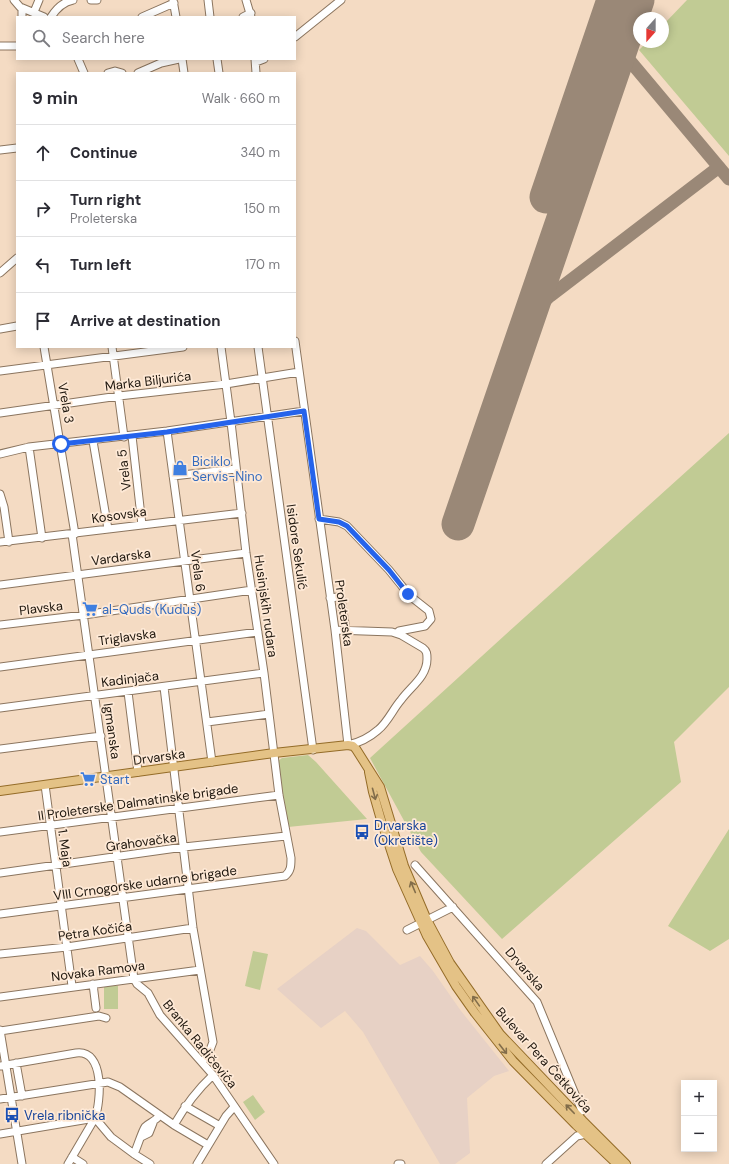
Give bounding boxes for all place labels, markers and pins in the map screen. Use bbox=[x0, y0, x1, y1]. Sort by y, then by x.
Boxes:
place label: Biciklo Servis-Nino bbox=[192, 453, 263, 485]
shop icon: Biciklo Servis-Nino bbox=[171, 459, 189, 477]
supermarket icon: al-Quds (Kudus) bbox=[81, 600, 99, 618]
place label: al-Quds (Kudus) bbox=[102, 601, 201, 618]
supermarket icon: Start bbox=[79, 770, 97, 788]
place label: Start bbox=[100, 771, 130, 788]
place label: Drvarska (Okretište) bbox=[374, 817, 438, 849]
bus stop icon: Drvarska (Okretište) bbox=[353, 823, 371, 841]
bus stop icon: Vrela ribnička bbox=[3, 1106, 21, 1124]
place label: Vrela ribnička bbox=[24, 1107, 105, 1124]

